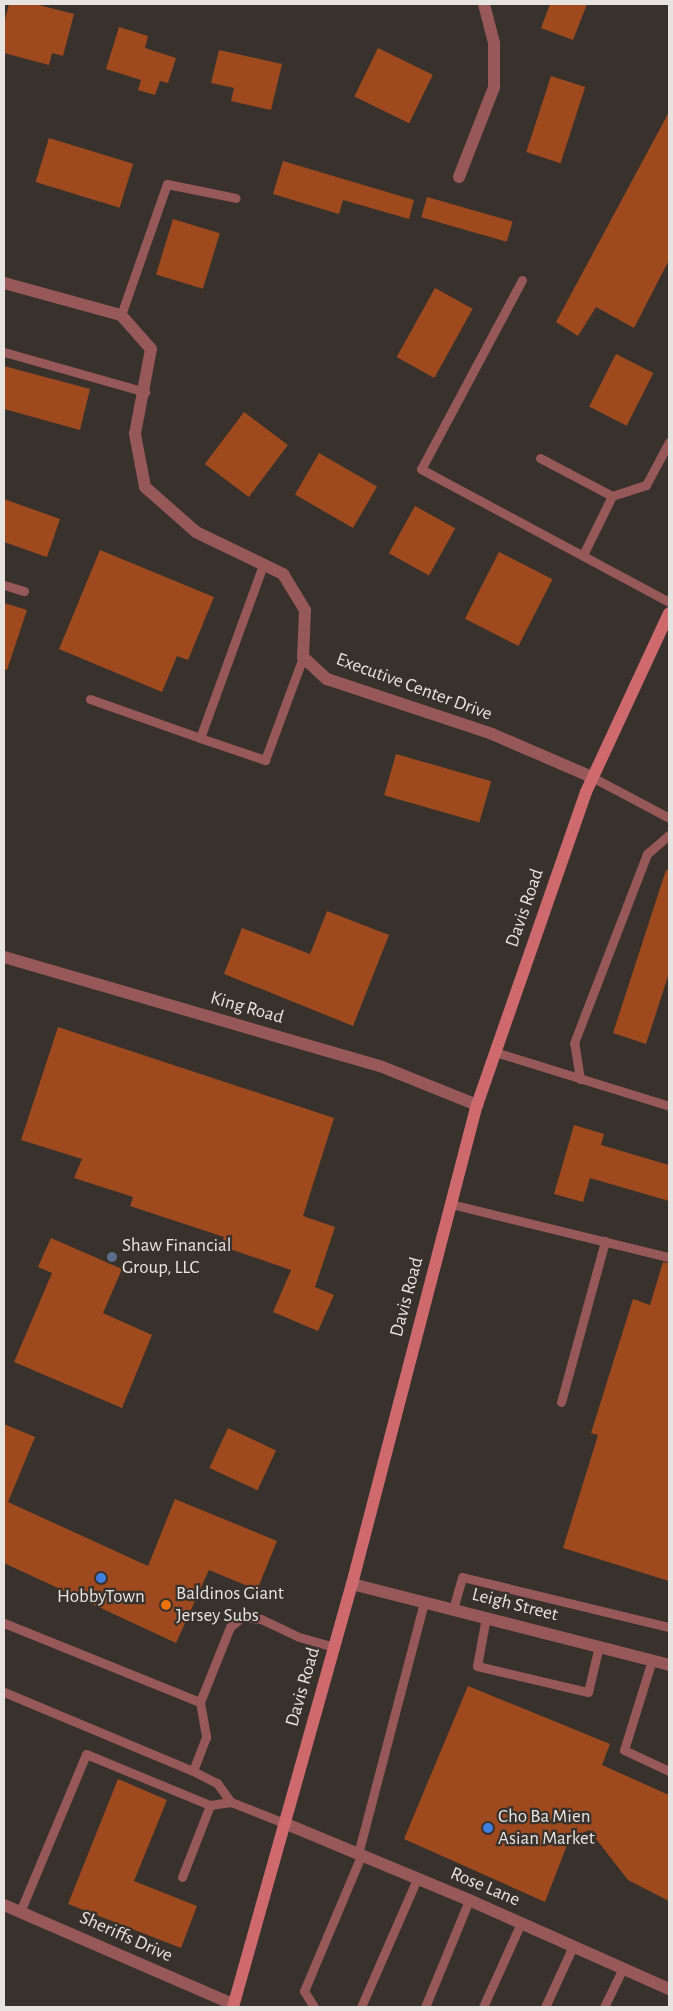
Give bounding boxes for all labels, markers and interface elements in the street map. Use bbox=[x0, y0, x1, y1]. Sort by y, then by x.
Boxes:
street label: Executive Center Drive bbox=[333, 648, 495, 726]
street label: Davis Road bbox=[501, 866, 549, 950]
street label: King Road bbox=[208, 987, 286, 1029]
place label: Shaw Financial Group, LLC bbox=[122, 1235, 232, 1279]
marker: Shaw Financial Group, LLC bbox=[106, 1251, 118, 1263]
street label: Davis Road bbox=[385, 1255, 429, 1339]
marker: HobbyTown bbox=[95, 1572, 107, 1584]
place label: Baldinos Giant Jersey Subs bbox=[176, 1583, 284, 1627]
street label: Leigh Street bbox=[470, 1583, 560, 1627]
place label: HobbyTown bbox=[57, 1586, 145, 1608]
marker: Baldinos Giant Jersey Subs bbox=[160, 1599, 172, 1611]
street label: Davis Road bbox=[281, 1645, 325, 1729]
place label: Cho Ba Mien Asian Market bbox=[498, 1806, 595, 1850]
marker: Cho Ba Mien Asian Market bbox=[482, 1822, 494, 1834]
street label: Rose Lane bbox=[447, 1862, 523, 1912]
street label: Sheriffs Drive bbox=[76, 1906, 176, 1968]

